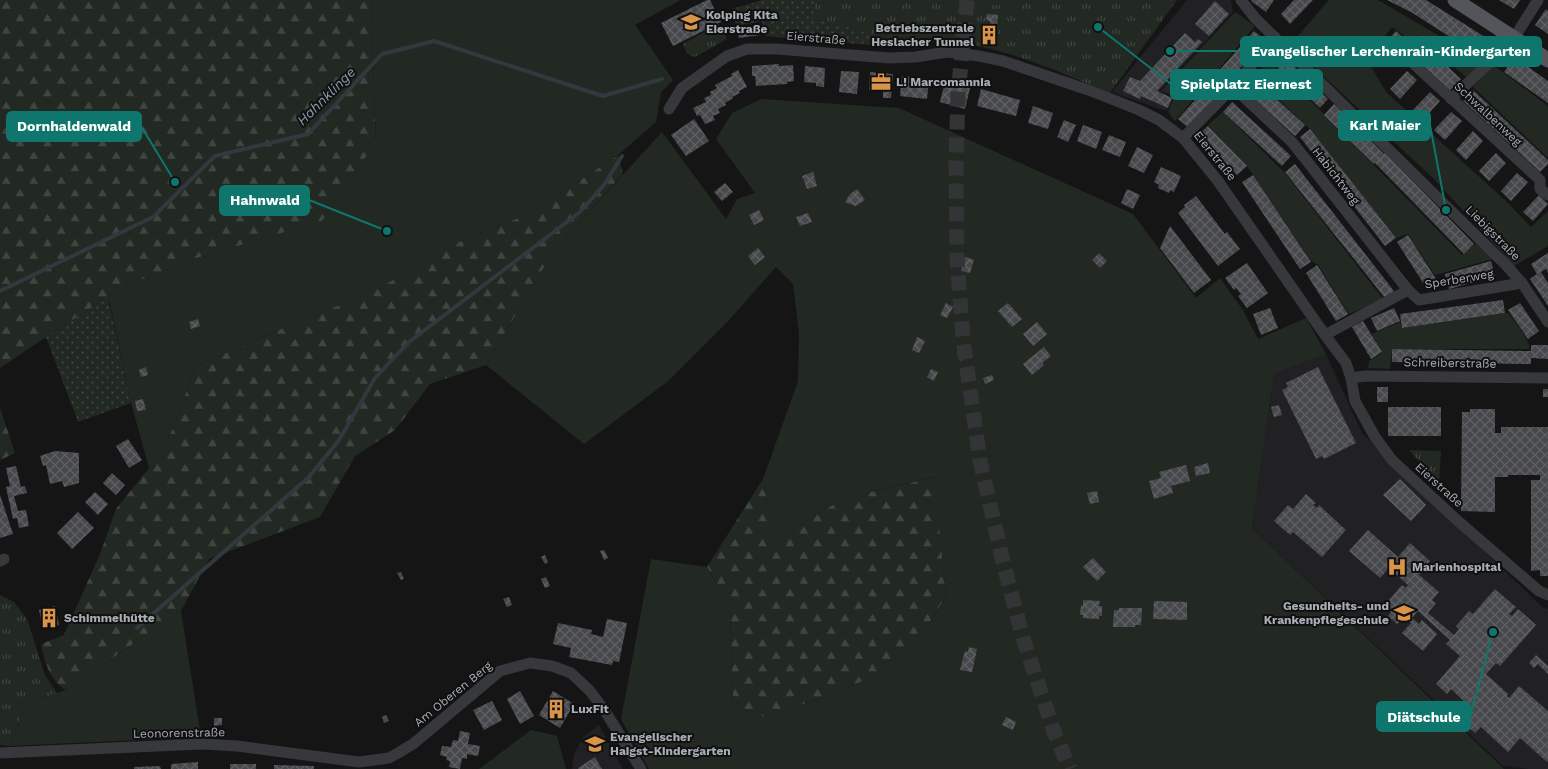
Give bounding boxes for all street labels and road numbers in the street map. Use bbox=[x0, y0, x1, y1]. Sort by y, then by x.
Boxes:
street label: Eierstraße bbox=[786, 28, 846, 48]
street label: Schwalbenweg bbox=[1451, 79, 1525, 149]
street label: Eierstraße bbox=[1191, 128, 1239, 184]
street label: Habichtweg bbox=[1309, 145, 1363, 208]
street label: Liebigstraße bbox=[1463, 203, 1523, 263]
street label: Sperberweg bbox=[1424, 267, 1495, 291]
street label: Schreiberstraße bbox=[1403, 355, 1497, 371]
street label: Eierstraße bbox=[1412, 460, 1466, 510]
street label: Am Oberen Berg bbox=[411, 658, 495, 730]
street label: Leonorenstraße bbox=[133, 725, 225, 741]

